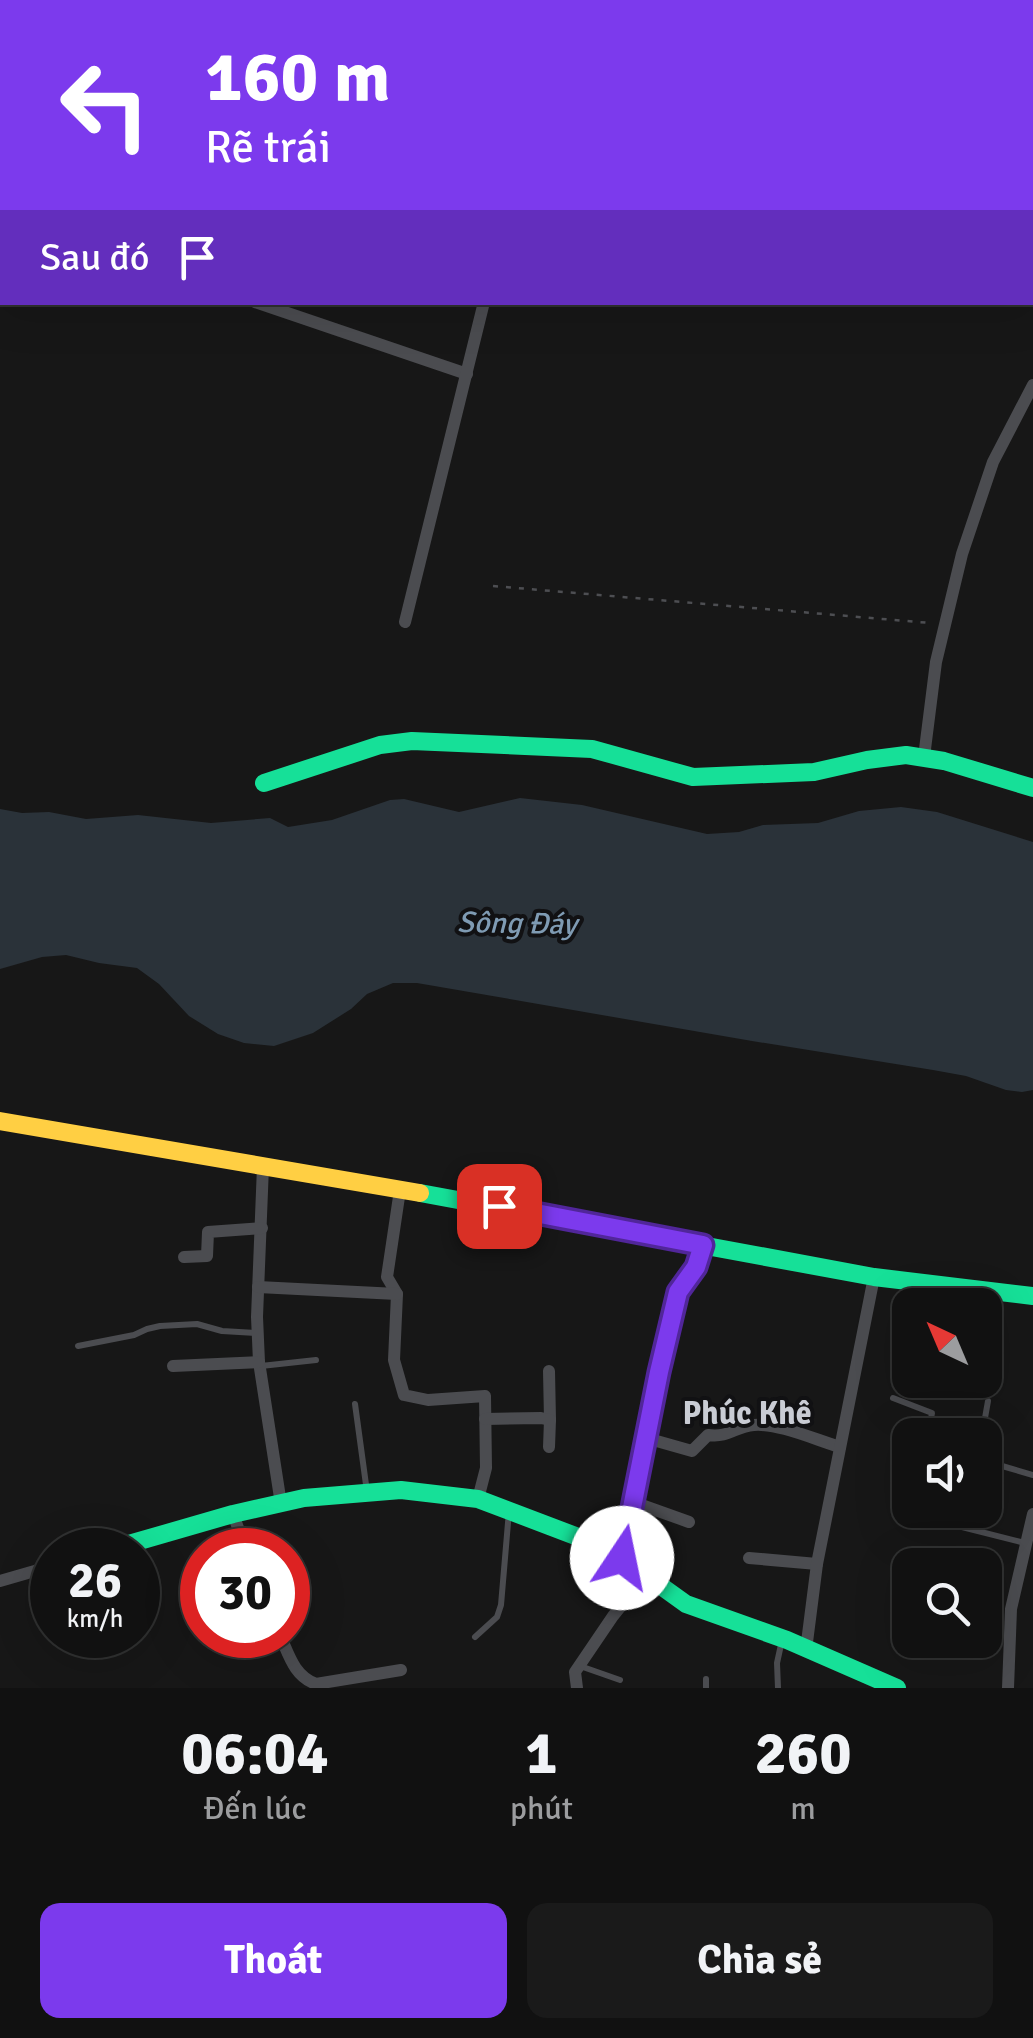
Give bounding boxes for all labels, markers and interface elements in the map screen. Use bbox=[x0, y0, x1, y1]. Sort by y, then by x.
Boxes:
text: 160 m bbox=[205, 34, 390, 120]
icon: left bbox=[40, 40, 170, 170]
text: Rẽ trái bbox=[205, 120, 331, 175]
icon: arrive bbox=[170, 230, 225, 285]
text: Sau đó bbox=[40, 234, 150, 281]
water label: Sông Đáy bbox=[457, 904, 581, 943]
pin bbox=[457, 1164, 542, 1249]
icon: arrive bbox=[472, 1179, 527, 1234]
north arrow bbox=[892, 1288, 1002, 1398]
map controls bbox=[892, 1288, 1002, 1658]
district label: Phúc Khê bbox=[682, 1394, 812, 1433]
button: sound bbox=[892, 1418, 1002, 1528]
position arrow bbox=[570, 1506, 674, 1610]
speed limit sign: 30 bbox=[180, 1528, 310, 1658]
button: search bbox=[892, 1548, 1002, 1658]
text: 26 bbox=[68, 1550, 122, 1612]
text: km/h bbox=[67, 1603, 123, 1634]
text: 06:04 bbox=[181, 1717, 329, 1791]
text: 1 bbox=[525, 1717, 558, 1791]
text: 260 bbox=[754, 1717, 852, 1791]
text: Đến lúc bbox=[203, 1789, 307, 1828]
text: phút bbox=[510, 1789, 573, 1828]
text: m bbox=[790, 1789, 816, 1828]
button: Thoát bbox=[40, 1903, 507, 2018]
button: Chia sẻ bbox=[527, 1903, 993, 2018]

